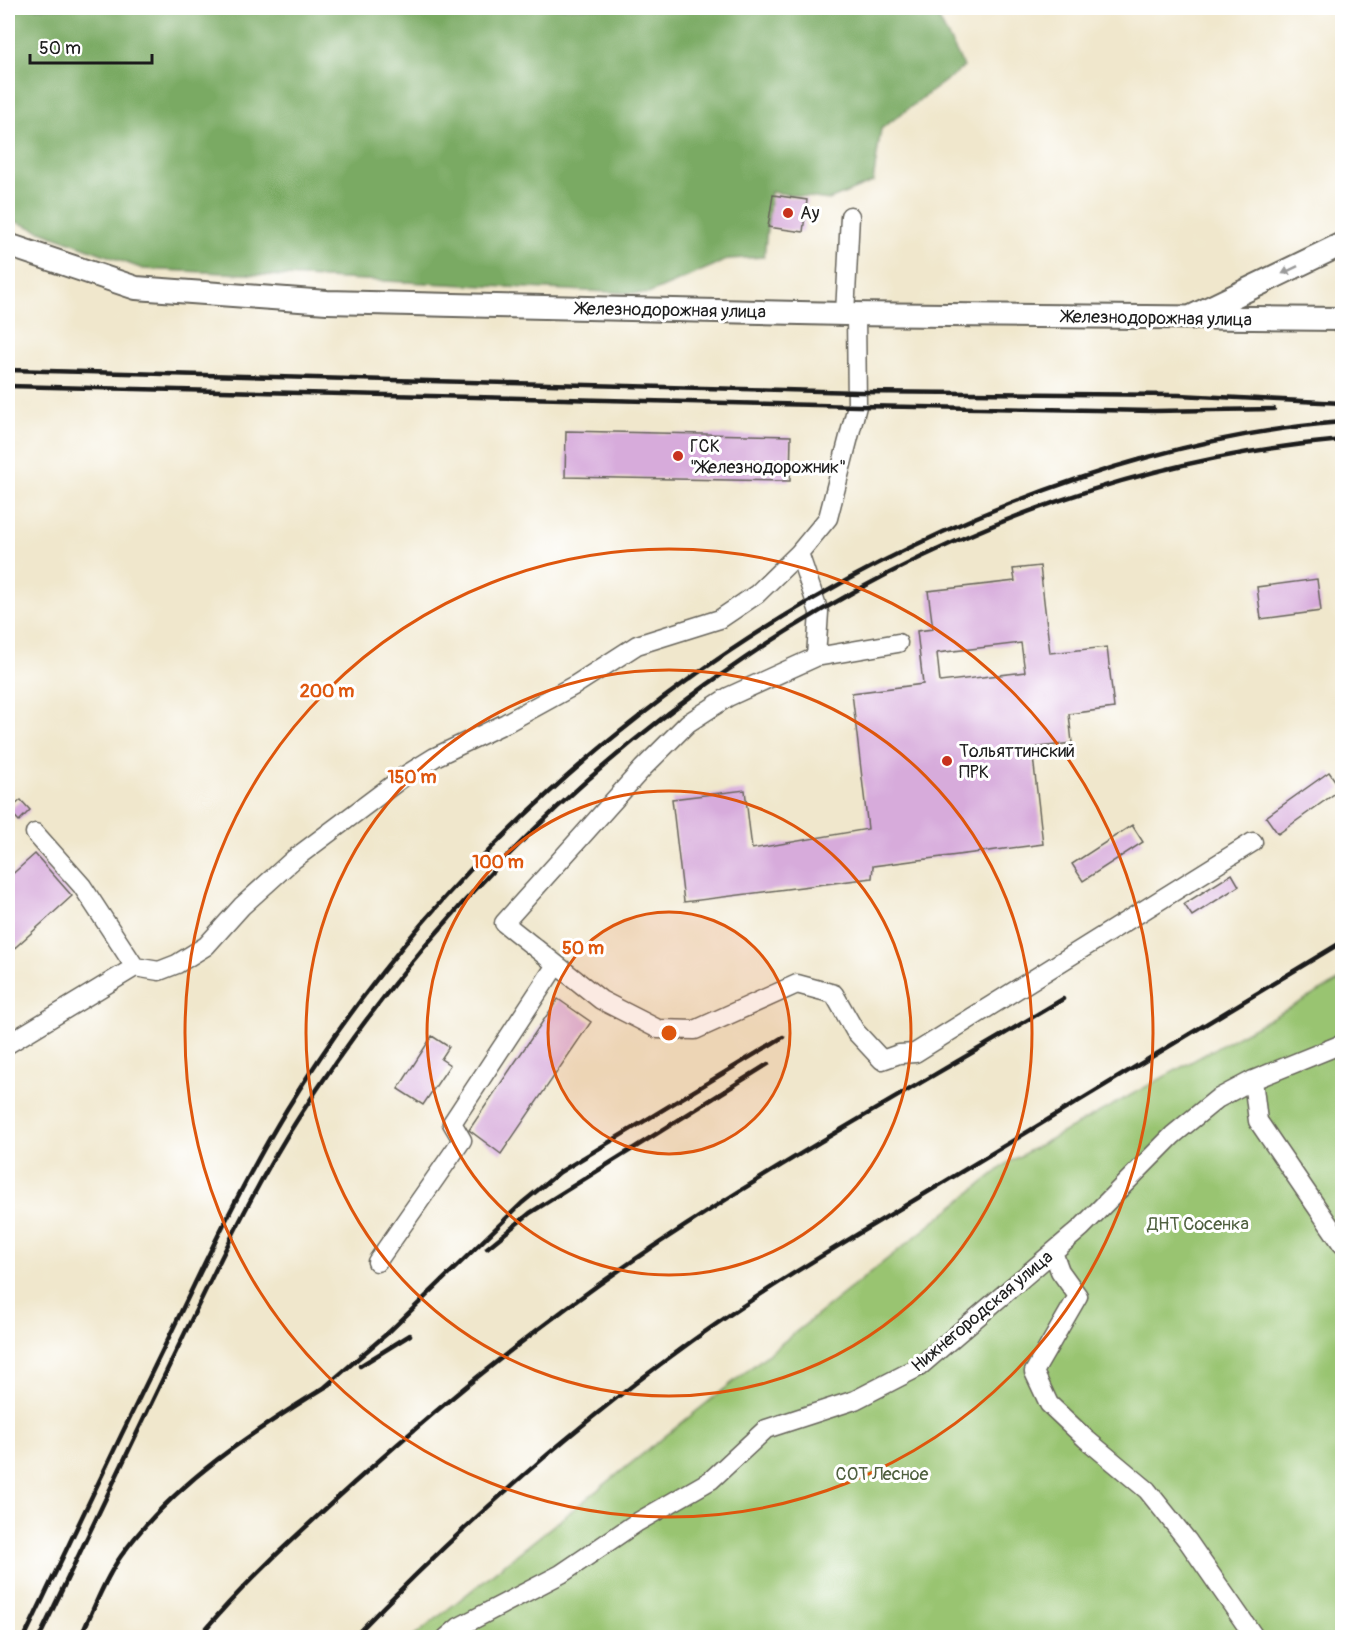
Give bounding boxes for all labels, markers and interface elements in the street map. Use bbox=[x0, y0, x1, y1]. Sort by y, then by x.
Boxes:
scale bar bbox=[30, 27, 152, 65]
text: 50 m bbox=[39, 37, 81, 60]
place label: Ау bbox=[800, 202, 820, 225]
marker: Ау bbox=[781, 206, 795, 220]
one-way arrow bbox=[1281, 264, 1299, 274]
street label: Железнодорожная улица bbox=[573, 297, 766, 324]
street label: Железнодорожная улица bbox=[1059, 305, 1252, 332]
place label: ГСК "Железнодорожник" bbox=[690, 435, 846, 479]
marker: ГСК "Железнодорожник" bbox=[671, 449, 685, 463]
text: 200 m bbox=[300, 680, 354, 703]
place label: Тольяттинский ПРК bbox=[959, 740, 1075, 784]
marker: Тольяттинский ПРК bbox=[940, 754, 954, 768]
text: 150 m bbox=[388, 766, 437, 789]
text: 100 m bbox=[472, 851, 524, 874]
text: 50 m bbox=[562, 937, 604, 960]
centre of rings bbox=[659, 1023, 679, 1043]
park label: ДНТ Сосенка bbox=[1146, 1213, 1249, 1236]
street label: Нижнегородская улица bbox=[907, 1246, 1058, 1377]
park label: СОТ Лесное bbox=[836, 1463, 929, 1486]

